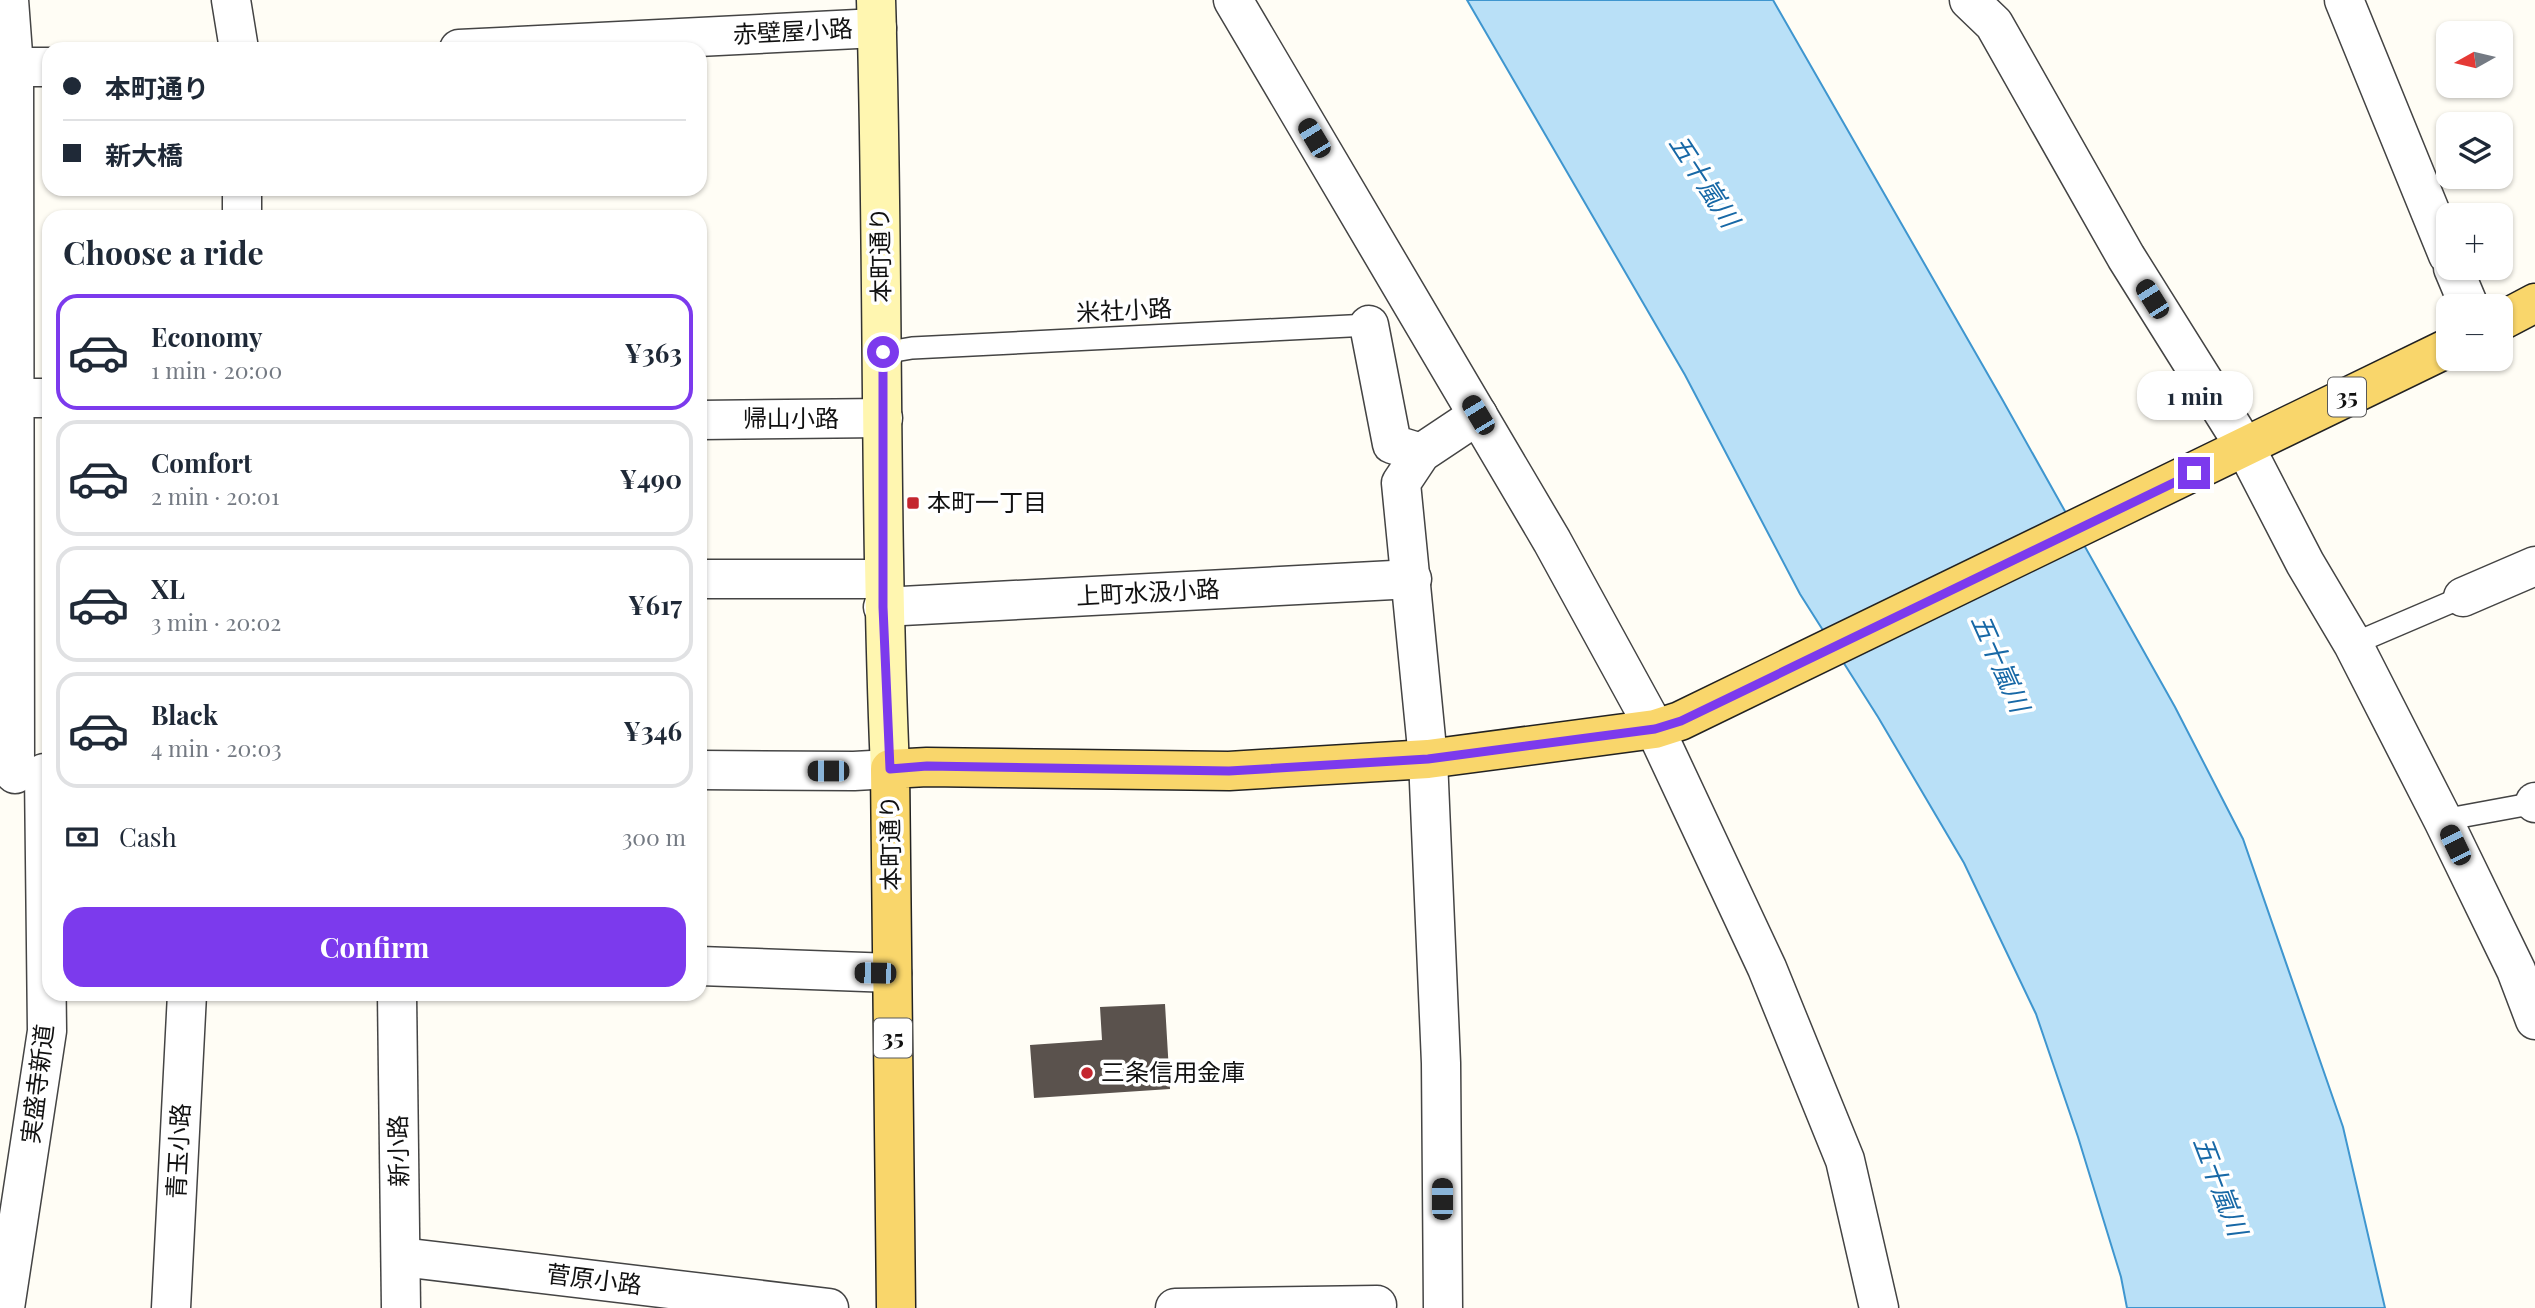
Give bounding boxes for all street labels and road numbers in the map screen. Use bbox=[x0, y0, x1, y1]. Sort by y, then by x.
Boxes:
street label: 赤壁屋小路 bbox=[732, 11, 854, 49]
street label: 本町通り bbox=[862, 207, 896, 303]
street label: 米社小路 bbox=[1075, 291, 1173, 327]
road number: 35 bbox=[2328, 378, 2366, 416]
street label: 帰山小路 bbox=[743, 401, 839, 433]
street label: 上町水汲小路 bbox=[1075, 571, 1221, 611]
street label: 本町通り bbox=[872, 795, 906, 891]
road number: 35 bbox=[874, 1018, 912, 1058]
street label: 実盛寺新道 bbox=[13, 1022, 59, 1145]
street label: 青玉小路 bbox=[159, 1102, 195, 1200]
street label: 新小路 bbox=[380, 1115, 414, 1187]
street label: 菅原小路 bbox=[545, 1256, 644, 1300]

